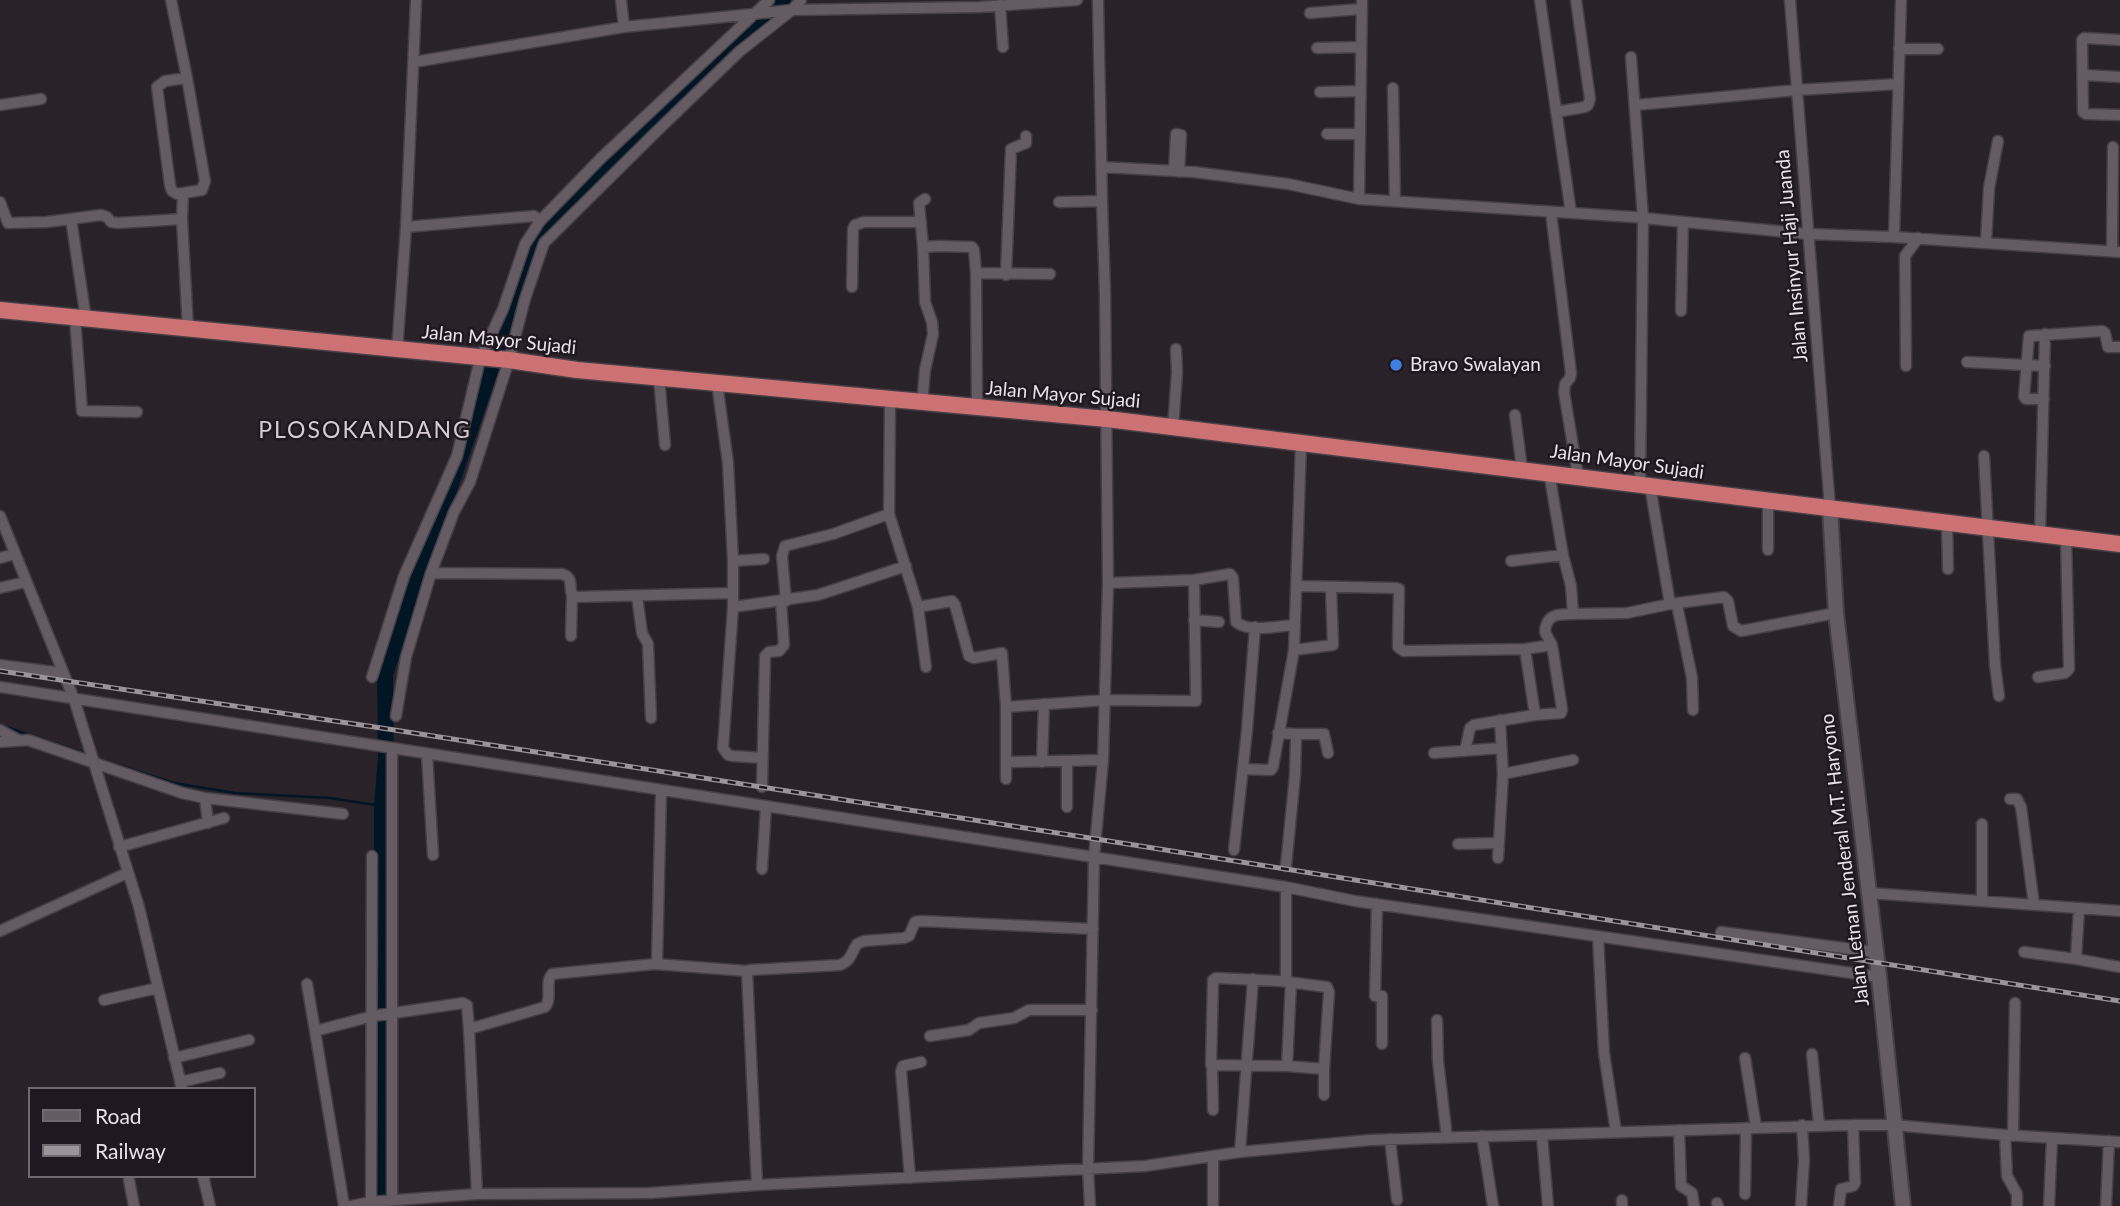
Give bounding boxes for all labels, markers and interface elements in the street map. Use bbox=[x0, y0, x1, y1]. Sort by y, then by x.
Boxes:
street label: Jalan Insinyur Haji Juanda bbox=[1771, 149, 1813, 363]
street label: Jalan Mayor Sujadi bbox=[421, 321, 577, 359]
place label: Bravo Swalayan bbox=[1410, 354, 1541, 376]
marker: Bravo Swalayan bbox=[1388, 357, 1404, 373]
street label: Jalan Mayor Sujadi bbox=[985, 377, 1141, 413]
district label: PLOSOKANDANG bbox=[260, 417, 470, 445]
street label: Jalan Mayor Sujadi bbox=[1549, 440, 1705, 484]
street label: Jalan Letnan Jenderal M.T. Haryono bbox=[1816, 712, 1874, 1008]
legend bbox=[28, 1087, 256, 1178]
text: Road bbox=[95, 1103, 142, 1128]
text: Railway bbox=[95, 1138, 166, 1163]

